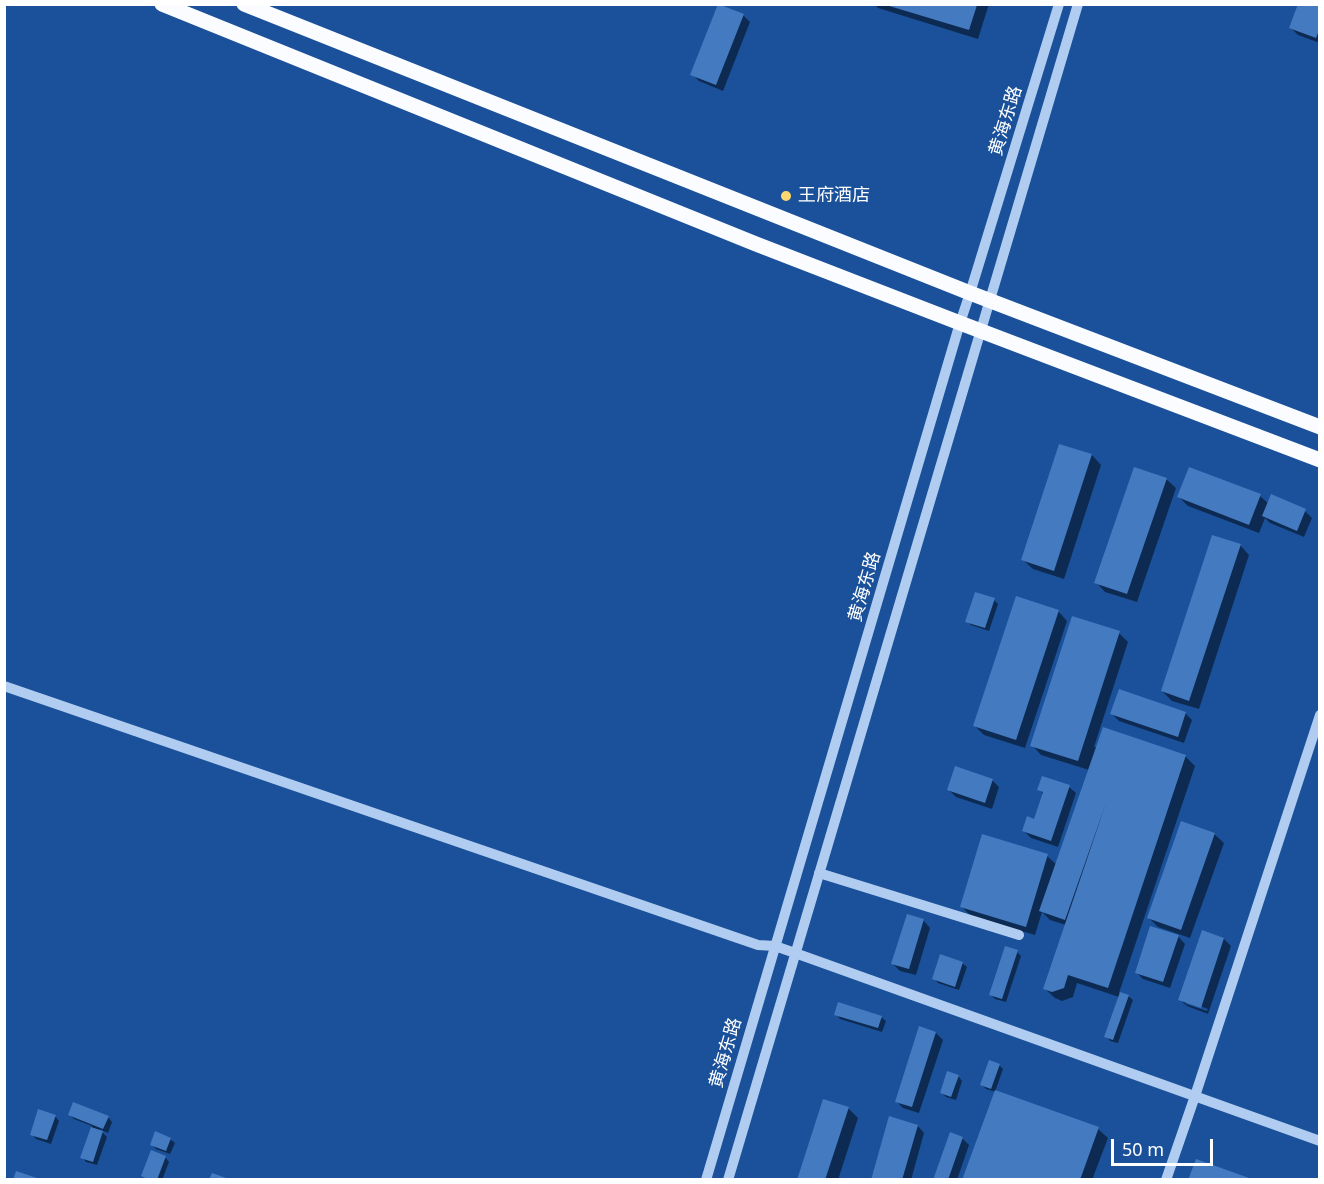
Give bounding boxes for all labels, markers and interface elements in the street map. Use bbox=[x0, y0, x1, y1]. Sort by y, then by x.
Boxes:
street label: 黄海东路 bbox=[985, 83, 1027, 159]
place label: 王府酒店 bbox=[798, 185, 870, 207]
marker: 王府酒店 bbox=[779, 189, 793, 203]
street label: 黄海东路 bbox=[845, 549, 885, 625]
street label: 黄海东路 bbox=[706, 1015, 746, 1091]
scale bar bbox=[1114, 1127, 1216, 1165]
text: 50 m bbox=[1122, 1137, 1164, 1161]

